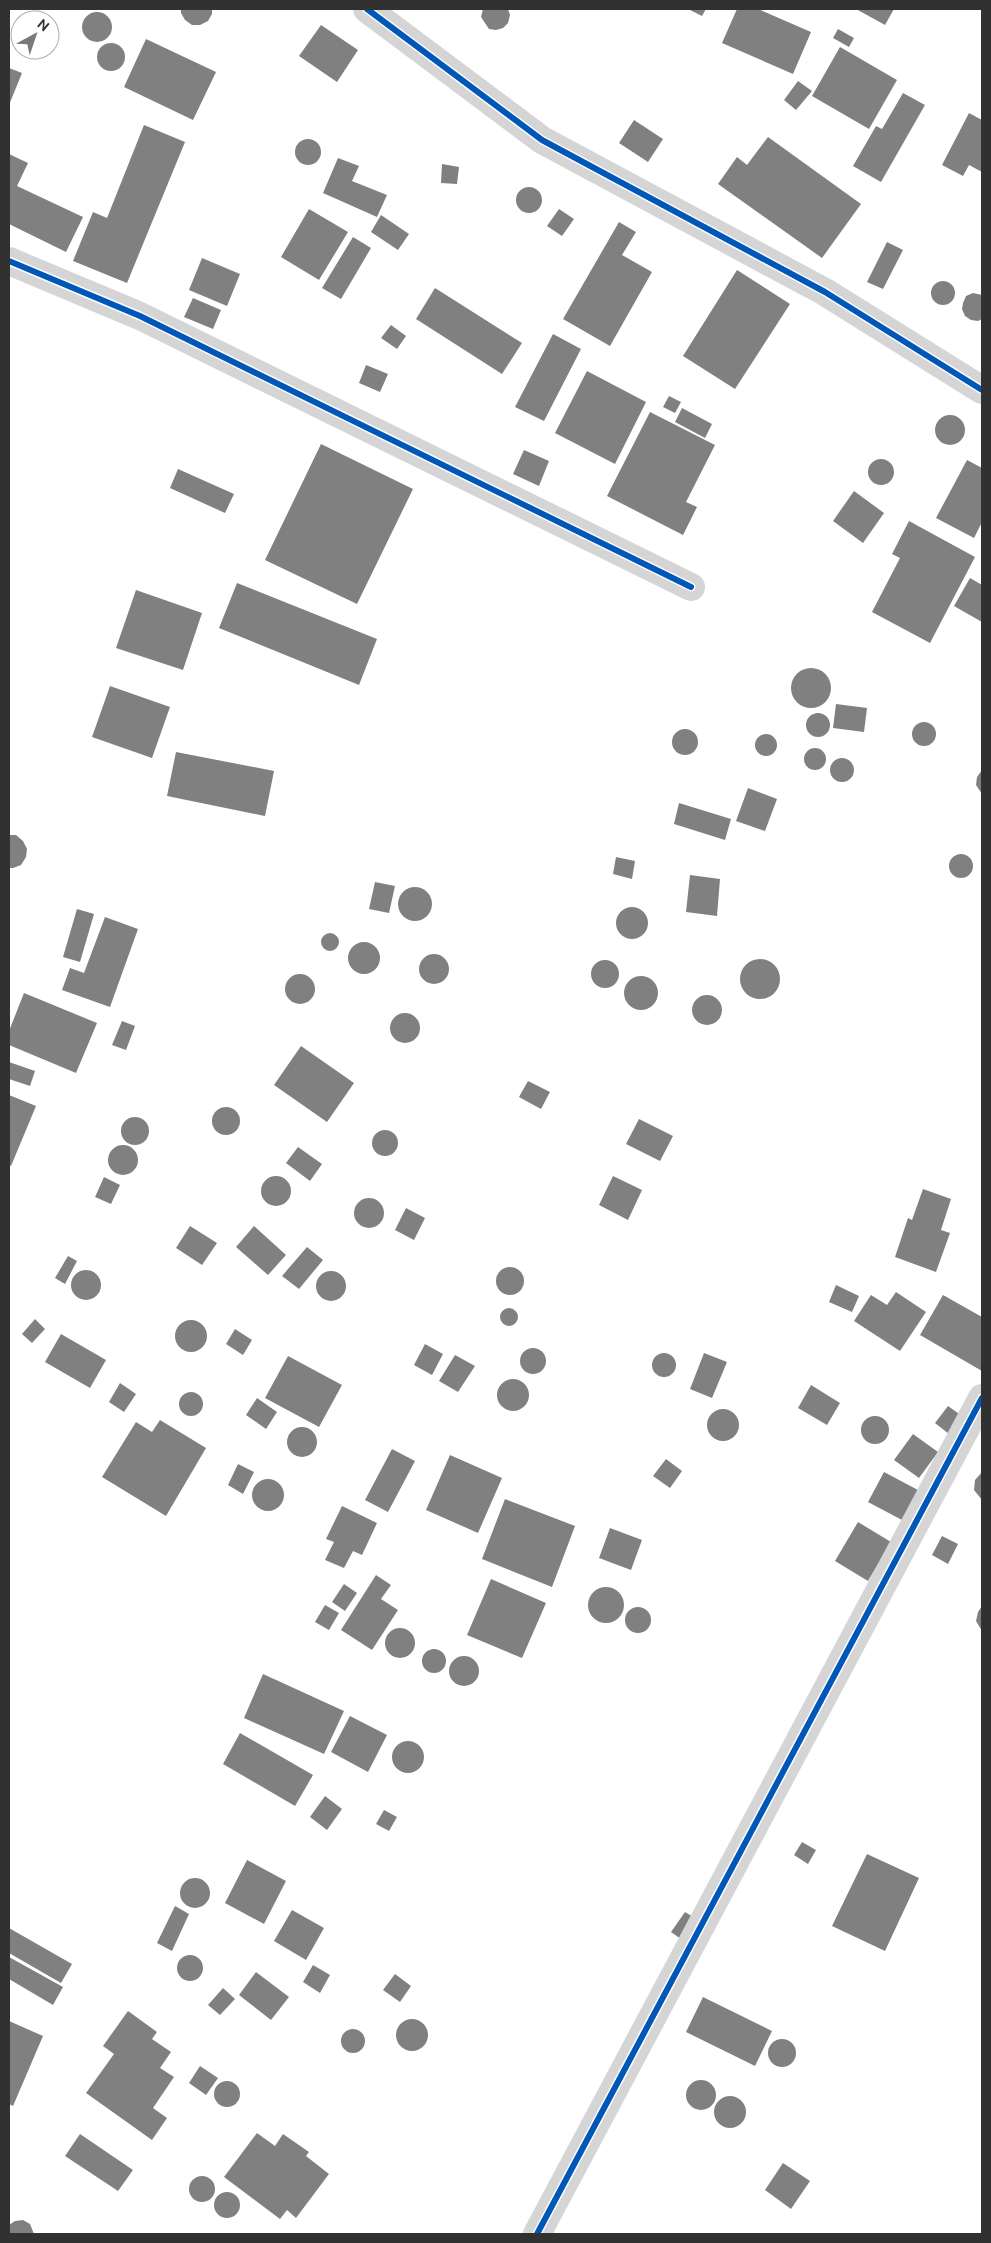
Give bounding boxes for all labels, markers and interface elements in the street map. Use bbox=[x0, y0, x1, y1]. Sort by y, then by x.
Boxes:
north arrow bbox=[10, 10, 60, 60]
text: N bbox=[34, 16, 53, 35]

